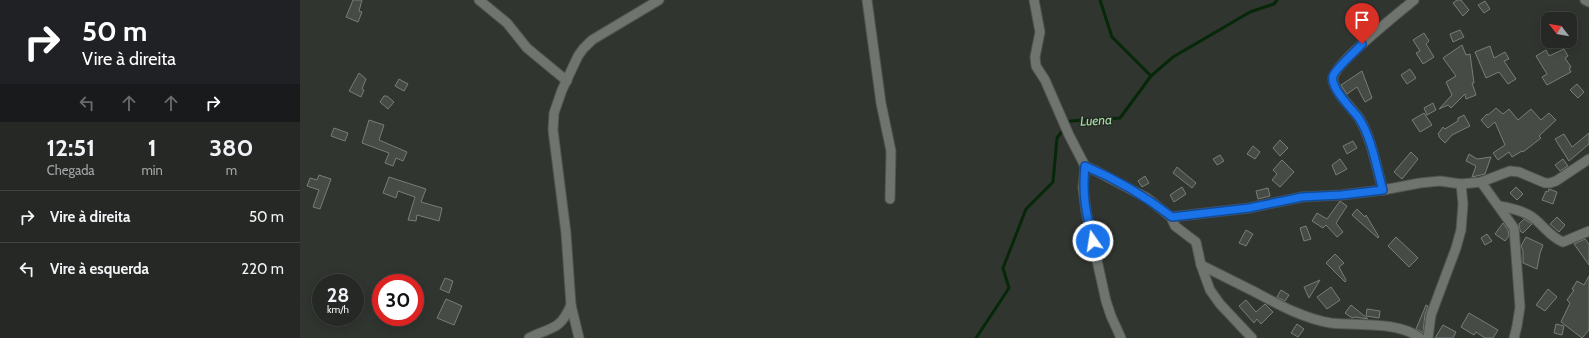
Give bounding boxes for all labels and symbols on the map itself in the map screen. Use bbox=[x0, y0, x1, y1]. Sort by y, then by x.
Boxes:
pin bbox=[1345, 3, 1379, 44]
north arrow bbox=[1541, 12, 1577, 48]
water label: Luena bbox=[1080, 111, 1112, 129]
position arrow bbox=[1072, 220, 1114, 262]
speed limit sign: 30 bbox=[372, 274, 424, 326]

